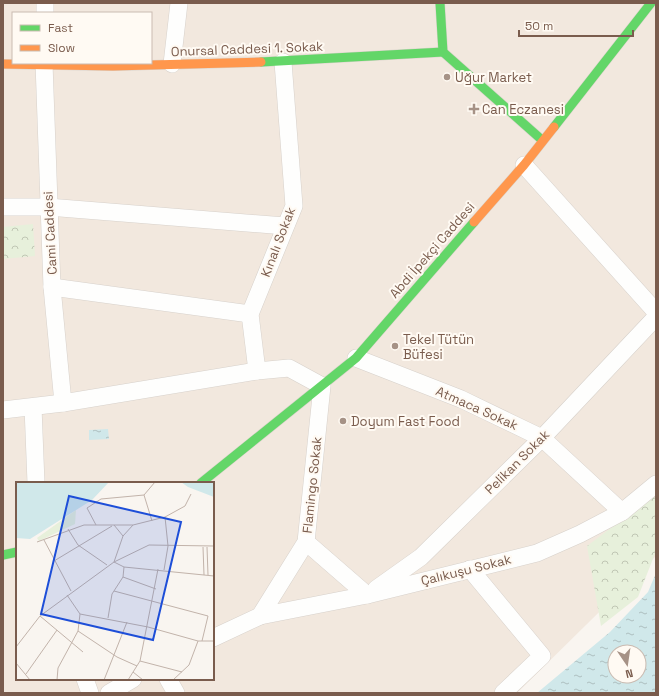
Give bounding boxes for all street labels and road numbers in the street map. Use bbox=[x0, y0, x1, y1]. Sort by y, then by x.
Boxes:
street label: Onursal Caddesi 1. Sokak bbox=[170, 38, 324, 60]
street label: Cami Caddesi bbox=[39, 191, 61, 275]
street label: Abdi İpekçi Caddesi bbox=[386, 198, 478, 302]
street label: Kınalı Sokak bbox=[257, 205, 299, 279]
street label: Atmaca Sokak bbox=[433, 382, 521, 434]
street label: Pelikan Sokak bbox=[481, 426, 553, 498]
street label: Flamingo Sokak bbox=[298, 436, 326, 534]
street label: Çalıkuşu Sokak bbox=[419, 551, 513, 589]

